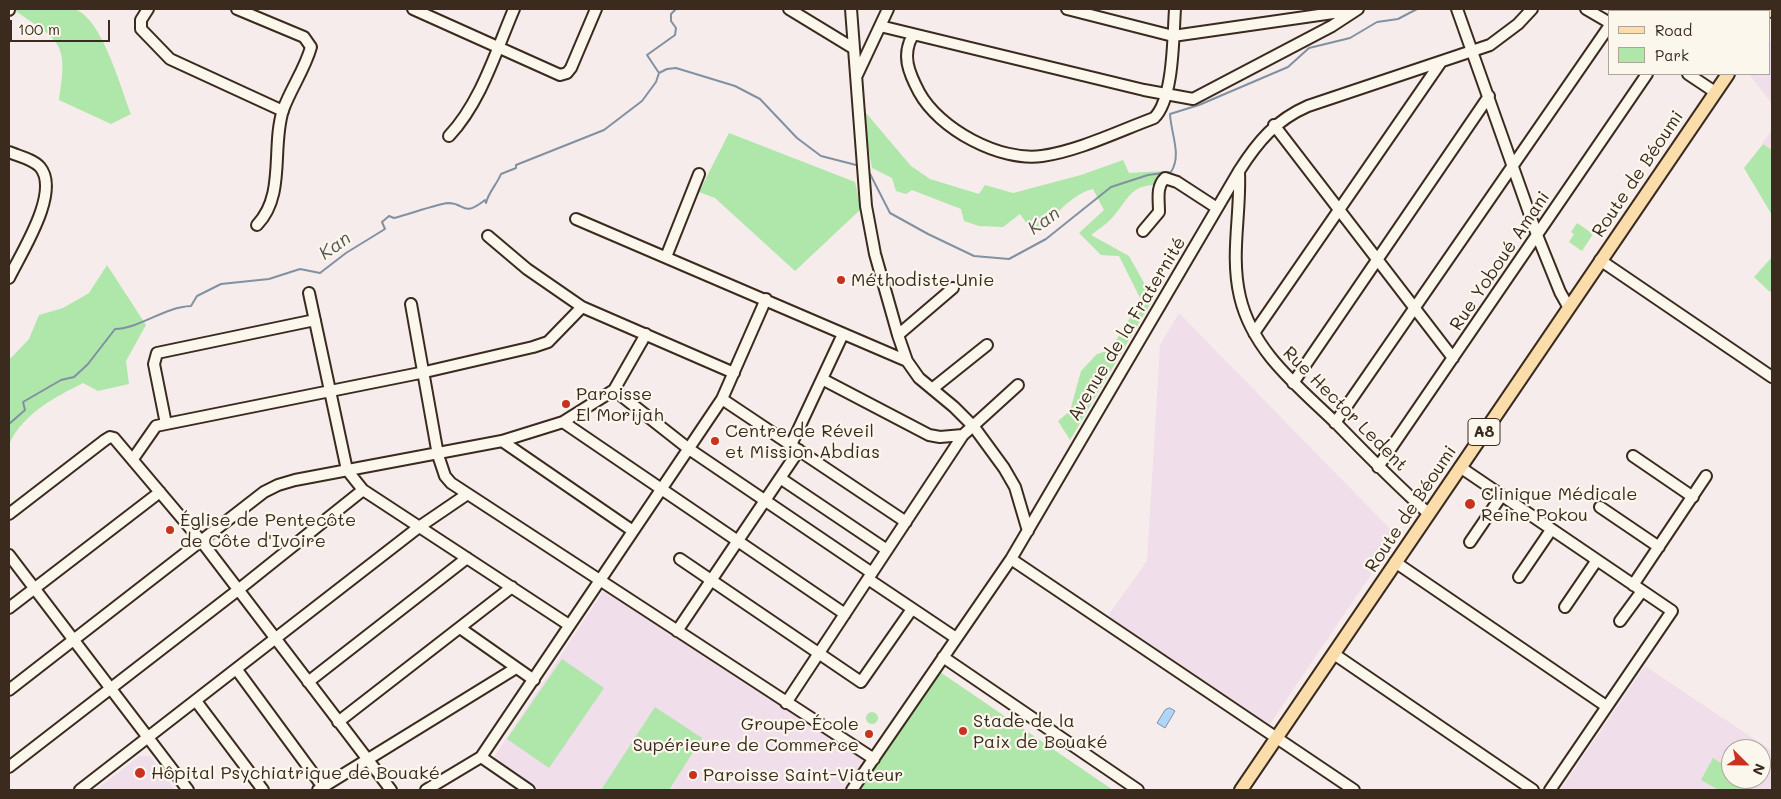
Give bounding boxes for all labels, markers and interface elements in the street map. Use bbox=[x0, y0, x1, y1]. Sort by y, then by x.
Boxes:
scale bar bbox=[12, 10, 112, 42]
legend bbox=[1608, 10, 1771, 75]
text: 100 m bbox=[18, 19, 60, 39]
text: Road bbox=[1655, 20, 1692, 40]
text: Park bbox=[1655, 45, 1689, 65]
street label: Route de Béoumi bbox=[1588, 107, 1688, 241]
street label: Rue Yoboué Amani bbox=[1445, 187, 1555, 335]
water label: Kan bbox=[1024, 202, 1064, 240]
water label: Kan bbox=[315, 227, 355, 265]
street label: Avenue de la Fraternité bbox=[1063, 233, 1191, 425]
place label: Méthodiste Unie bbox=[851, 269, 994, 291]
marker: Méthodiste Unie bbox=[835, 274, 847, 286]
street label: Rue Hector Ledent bbox=[1278, 342, 1412, 476]
place label: Paroisse El Morijah bbox=[576, 383, 664, 426]
marker: Paroisse El Morijah bbox=[560, 398, 572, 410]
road number: A8 bbox=[1468, 418, 1500, 446]
place label: Centre de Réveil et Mission Abdias bbox=[725, 420, 880, 462]
marker: Centre de Réveil et Mission Abdias bbox=[709, 435, 721, 447]
street label: Route de Béoumi bbox=[1361, 442, 1461, 576]
place label: Clinique Médicale Reine Pokou bbox=[1481, 483, 1638, 526]
marker: Clinique Médicale Reine Pokou bbox=[1463, 497, 1477, 511]
place label: Église de Pentecôte de Côte d'Ivoire bbox=[180, 509, 356, 552]
marker: Église de Pentecôte de Côte d'Ivoire bbox=[164, 524, 176, 536]
place label: Stade de la Paix de Bouaké bbox=[973, 710, 1108, 752]
place label: Groupe École Supérieure de Commerce bbox=[633, 713, 859, 756]
marker: Stade de la Paix de Bouaké bbox=[957, 725, 969, 737]
marker: Groupe École Supérieure de Commerce bbox=[863, 728, 875, 740]
north arrow bbox=[1721, 739, 1771, 789]
text: N bbox=[1749, 761, 1770, 778]
place label: Hôpital Psychiatrique de Bouaké bbox=[151, 762, 440, 784]
place label: Paroisse Saint-Viateur bbox=[703, 764, 903, 786]
marker: Hôpital Psychiatrique de Bouaké bbox=[133, 766, 147, 780]
marker: Paroisse Saint-Viateur bbox=[687, 769, 699, 781]

